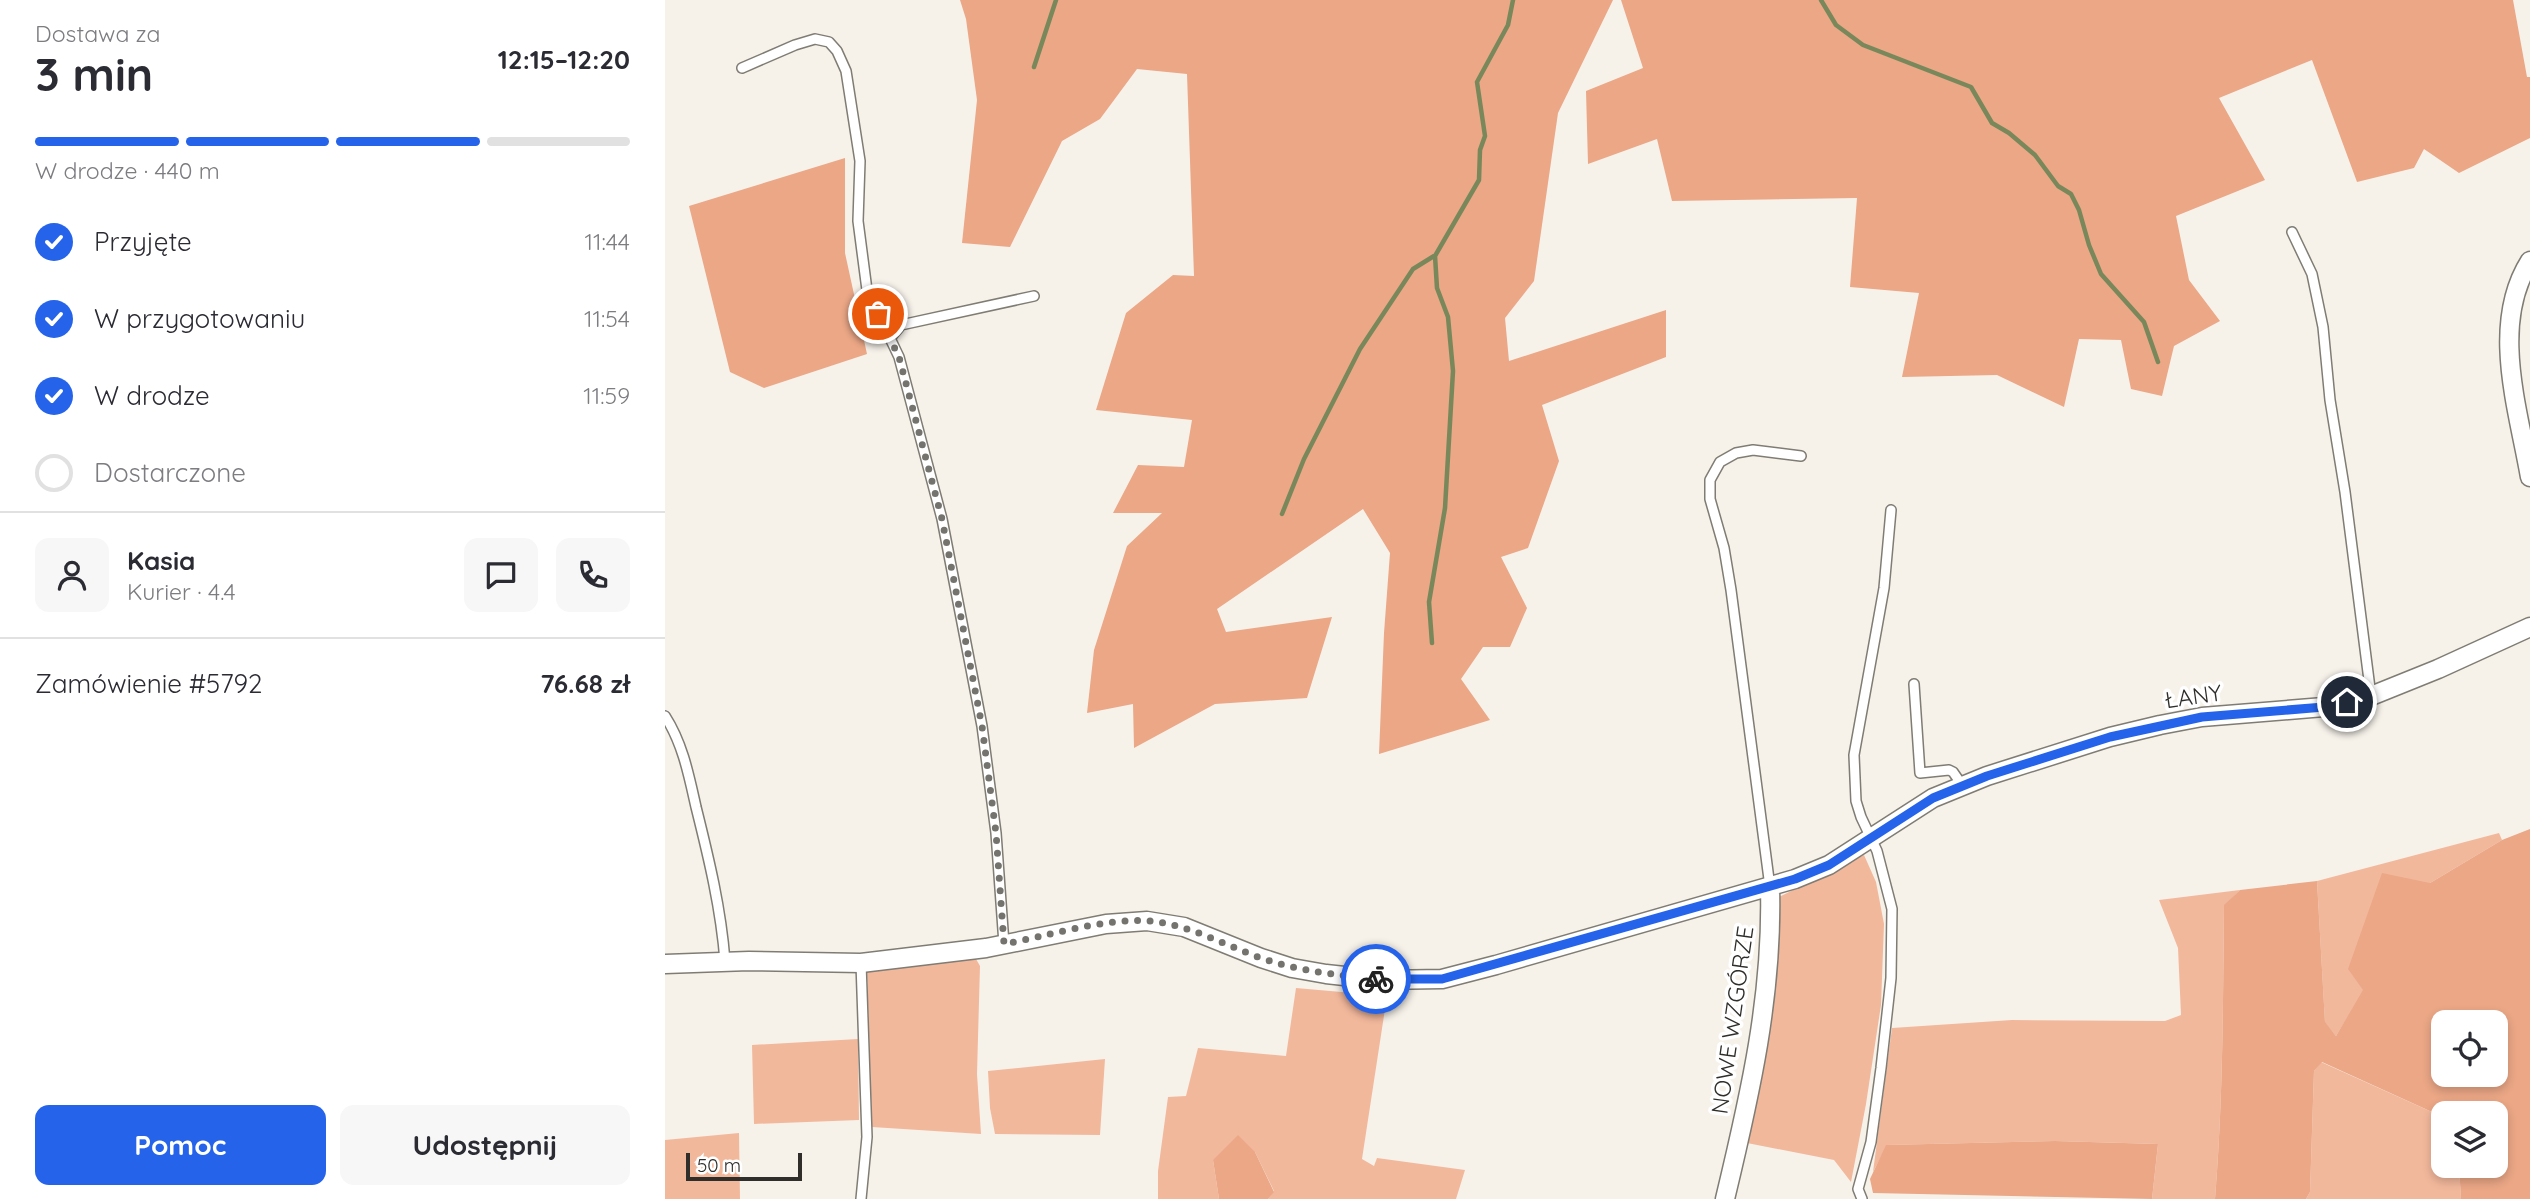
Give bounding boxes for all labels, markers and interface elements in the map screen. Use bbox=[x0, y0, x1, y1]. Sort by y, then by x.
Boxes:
text: Dostawa za bbox=[35, 19, 161, 48]
text: 12:15–12:20 bbox=[498, 43, 630, 76]
text: 3 min bbox=[35, 45, 153, 103]
text: W drodze · 440 m bbox=[35, 156, 220, 185]
icon: check bbox=[35, 223, 73, 261]
text: Przyjęte bbox=[94, 225, 192, 258]
text: 11:44 bbox=[584, 227, 630, 256]
pin bbox=[848, 284, 908, 344]
icon: bag bbox=[859, 295, 897, 333]
icon: check bbox=[35, 300, 73, 338]
text: W przygotowaniu bbox=[94, 302, 305, 335]
text: 11:54 bbox=[584, 304, 630, 333]
icon: check bbox=[35, 377, 73, 415]
text: W drodze bbox=[94, 379, 210, 412]
text: 11:59 bbox=[583, 381, 630, 410]
text: Dostarczone bbox=[94, 456, 246, 489]
button: person bbox=[35, 538, 109, 612]
button: chat bbox=[464, 538, 538, 612]
button: phone bbox=[556, 538, 630, 612]
text: Kasia bbox=[127, 544, 195, 577]
text: Kurier · 4.4 bbox=[127, 577, 236, 606]
text: Zamówienie #5792 bbox=[35, 667, 263, 700]
text: 76.68 zł bbox=[540, 667, 630, 700]
pin bbox=[2317, 672, 2377, 732]
street label: ŁANY bbox=[2162, 678, 2224, 714]
icon: home bbox=[2328, 683, 2366, 721]
street label: NOWE WZGÓRZE bbox=[1704, 924, 1760, 1116]
courier bbox=[1341, 944, 1411, 1014]
icon: bike bbox=[1357, 960, 1395, 998]
map controls bbox=[2431, 1010, 2508, 1178]
button: locate bbox=[2431, 1010, 2508, 1087]
button: layers bbox=[2431, 1101, 2508, 1178]
button: Pomoc bbox=[35, 1105, 326, 1185]
button: Udostępnij bbox=[340, 1105, 630, 1185]
scale bar bbox=[686, 1150, 801, 1182]
text: 50 m bbox=[697, 1153, 741, 1177]

